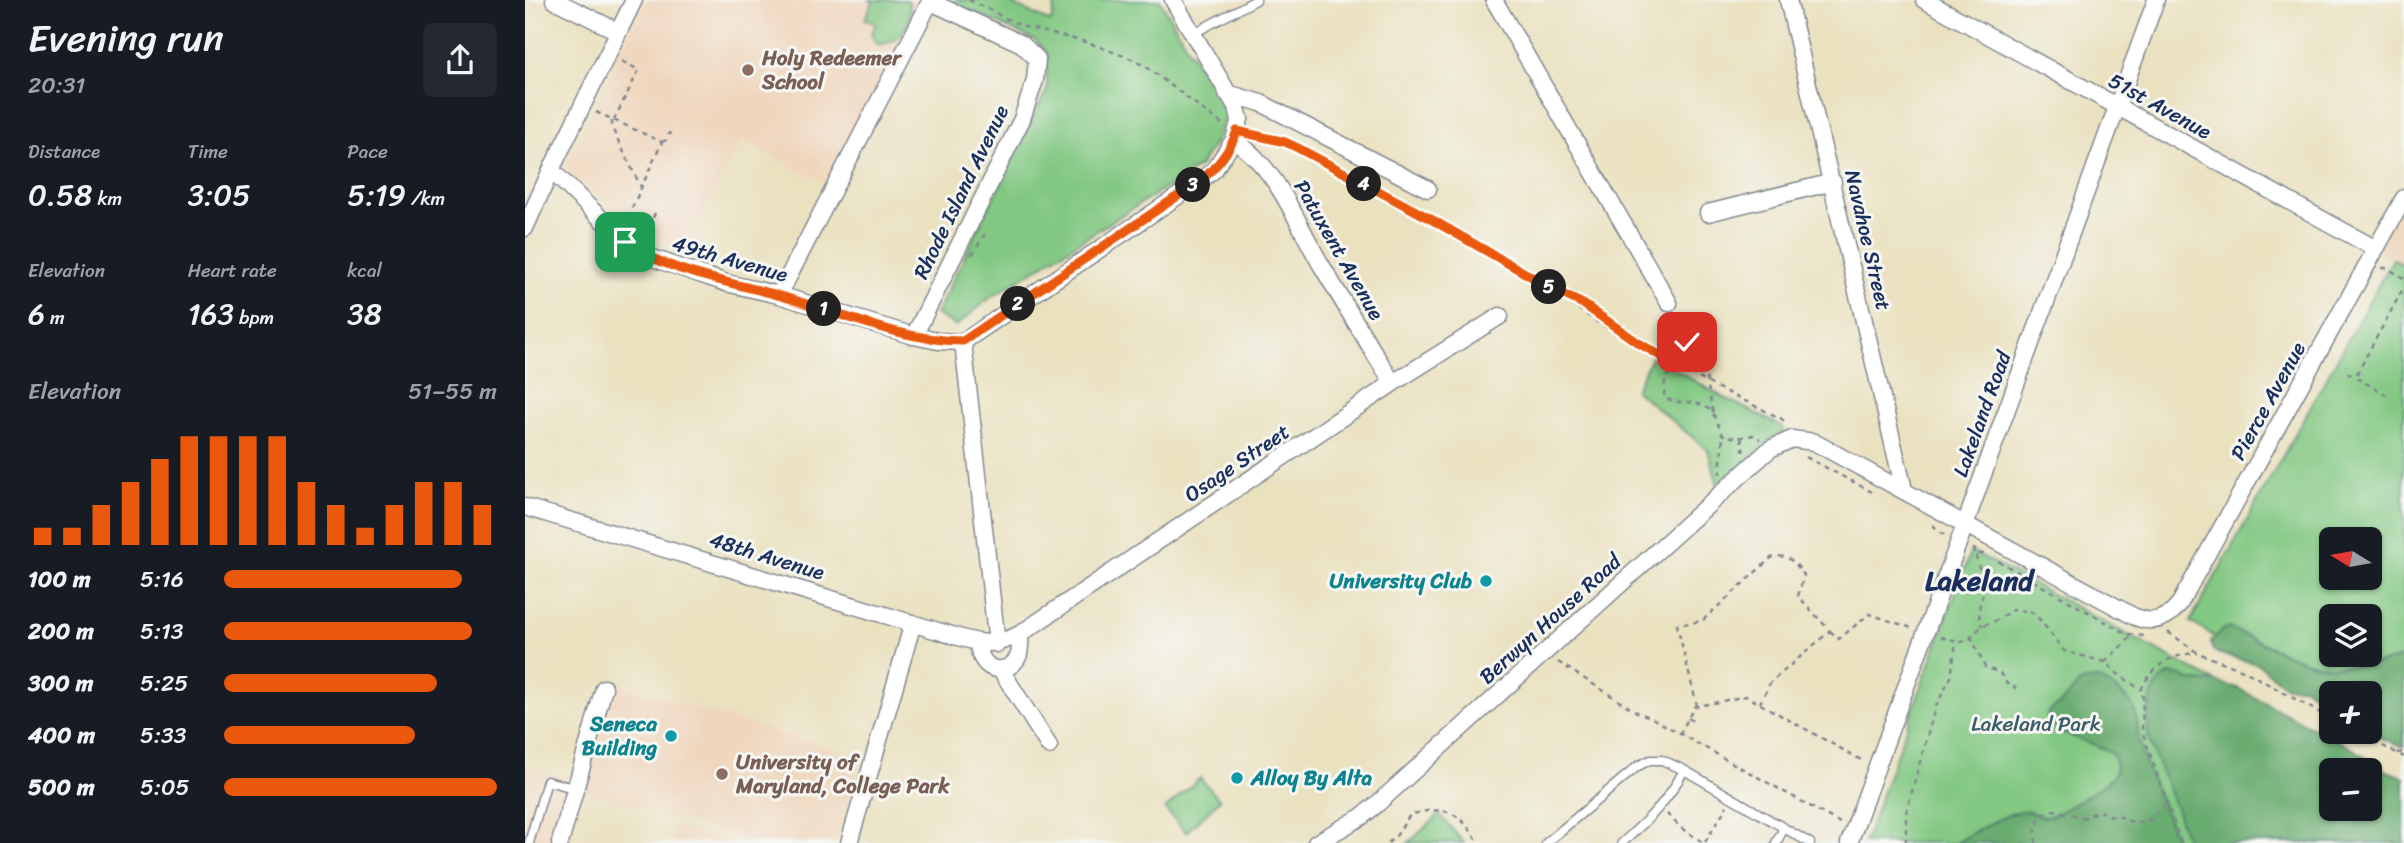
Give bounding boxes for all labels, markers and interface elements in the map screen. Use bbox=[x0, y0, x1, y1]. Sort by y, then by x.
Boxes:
text: Evening run bbox=[28, 5, 224, 72]
button: share bbox=[423, 23, 497, 97]
place label: Holy Redeemer School bbox=[761, 39, 903, 101]
marker: Holy Redeemer School bbox=[740, 62, 756, 78]
street label: 51st Avenue bbox=[2101, 62, 2219, 150]
text: 20:31 bbox=[28, 65, 85, 106]
street label: Rhode Island Avenue bbox=[902, 98, 1020, 286]
text: Distance bbox=[28, 135, 100, 168]
text: Time bbox=[188, 135, 228, 168]
text: Pace bbox=[347, 135, 388, 168]
pin: 4 bbox=[1347, 166, 1381, 202]
street label: Navahoe Street bbox=[1833, 166, 1903, 314]
text: 4 bbox=[1358, 167, 1369, 200]
text: 0.58 bbox=[28, 168, 92, 222]
text: 3:05 bbox=[188, 168, 250, 222]
text: 5:19 bbox=[347, 168, 406, 222]
pin: 3 bbox=[1175, 168, 1211, 202]
text: 3 bbox=[1187, 168, 1198, 201]
street label: Patuxent Avenue bbox=[1283, 172, 1395, 328]
text: km bbox=[92, 182, 122, 215]
text: /km bbox=[406, 182, 445, 215]
pin bbox=[595, 212, 655, 272]
icon: arrive bbox=[606, 223, 644, 261]
street label: 49th Avenue bbox=[668, 224, 792, 294]
text: Elevation bbox=[28, 254, 105, 287]
text: Heart rate bbox=[188, 254, 277, 287]
text: kcal bbox=[347, 254, 382, 287]
pin: 5 bbox=[1531, 270, 1567, 304]
text: 5 bbox=[1543, 270, 1554, 303]
pin: 2 bbox=[1001, 286, 1035, 322]
text: 6 bbox=[28, 287, 45, 341]
text: 163 bbox=[188, 287, 234, 341]
text: 38 bbox=[347, 287, 382, 341]
text: 2 bbox=[1012, 287, 1023, 320]
pin: 1 bbox=[807, 292, 841, 326]
text: 1 bbox=[819, 292, 828, 325]
text: m bbox=[45, 301, 65, 334]
text: bpm bbox=[234, 301, 274, 334]
pin bbox=[1657, 312, 1717, 372]
icon: check bbox=[1668, 323, 1706, 361]
street label: Pierce Avenue bbox=[2220, 334, 2316, 468]
street label: Lakeland Road bbox=[1942, 344, 2023, 482]
text: Elevation bbox=[28, 371, 121, 412]
text: 51–55 m bbox=[408, 371, 497, 412]
street label: Osage Street bbox=[1176, 413, 1298, 513]
street label: 48th Avenue bbox=[705, 521, 829, 591]
north arrow bbox=[2319, 527, 2382, 590]
map controls bbox=[2319, 527, 2382, 821]
street label: Berwyn House Road bbox=[1470, 543, 1632, 694]
district label: Lakeland bbox=[1925, 556, 2035, 605]
text: 100 m bbox=[28, 559, 91, 600]
text: 5:16 bbox=[140, 559, 184, 600]
place label: University Club bbox=[1329, 562, 1472, 600]
marker: University Club bbox=[1478, 573, 1494, 589]
button: layers bbox=[2319, 604, 2382, 667]
text: 200 m bbox=[28, 611, 94, 652]
text: 5:13 bbox=[140, 611, 184, 652]
text: 300 m bbox=[28, 663, 93, 704]
text: 5:25 bbox=[140, 663, 188, 704]
button: + bbox=[2319, 681, 2382, 744]
place label: Seneca Building bbox=[582, 705, 657, 767]
park label: Lakeland Park bbox=[1971, 705, 2101, 743]
text: 400 m bbox=[28, 715, 95, 756]
text: 5:33 bbox=[140, 715, 186, 756]
marker: Seneca Building bbox=[663, 728, 679, 744]
place label: University of Maryland, College Park bbox=[735, 743, 950, 805]
button: − bbox=[2319, 758, 2382, 821]
place label: Alloy By Alta bbox=[1250, 759, 1372, 797]
marker: University of Maryland, College Park bbox=[714, 766, 730, 782]
text: 500 m bbox=[28, 767, 95, 808]
text: 5:05 bbox=[140, 767, 190, 808]
marker: Alloy By Alta bbox=[1229, 770, 1245, 786]

